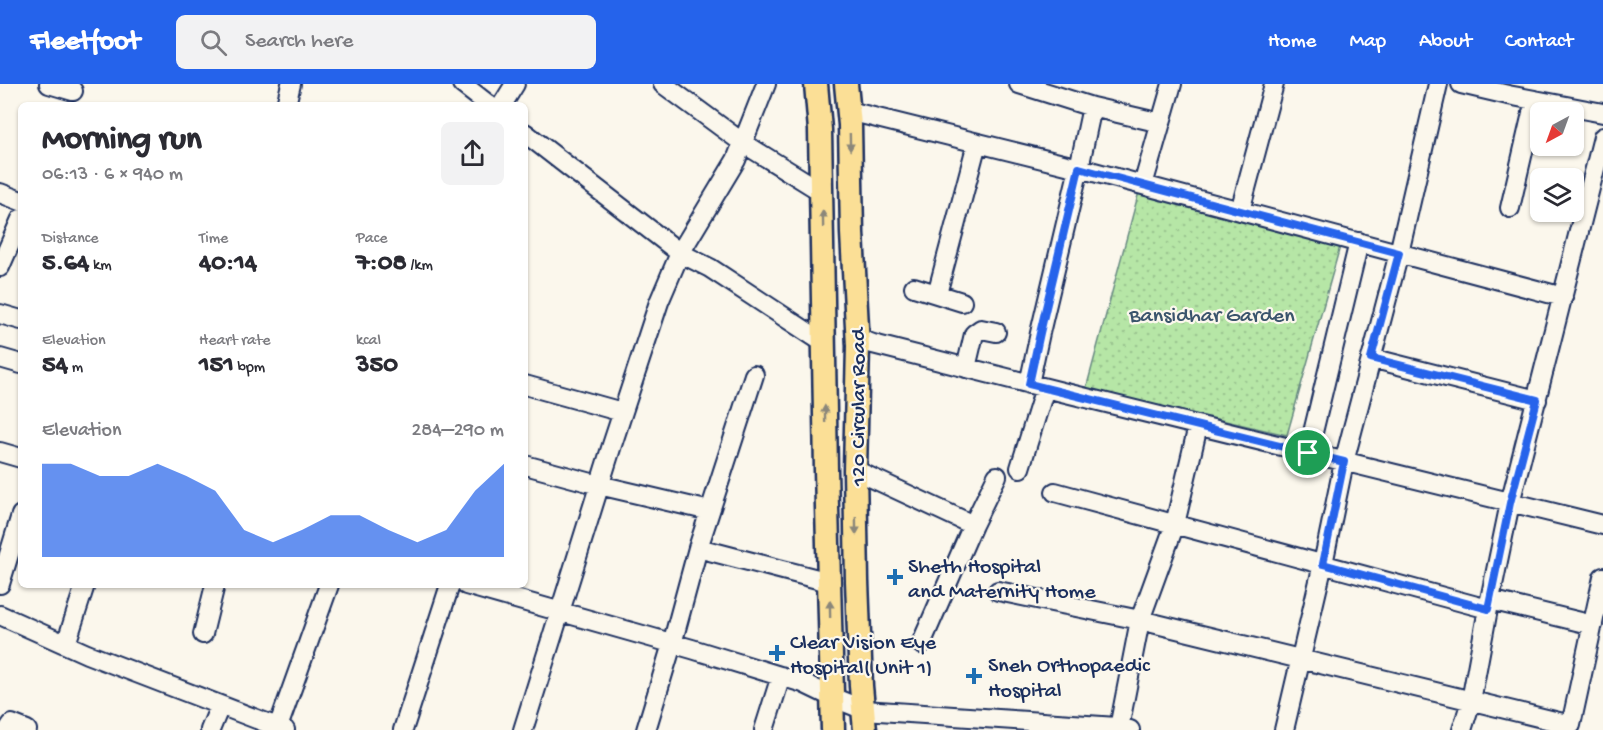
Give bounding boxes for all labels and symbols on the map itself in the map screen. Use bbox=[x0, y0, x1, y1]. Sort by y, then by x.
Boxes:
north arrow bbox=[1530, 102, 1584, 156]
one-way arrow bbox=[845, 133, 855, 152]
one-way arrow bbox=[818, 209, 827, 228]
park label: Bansidhar Garden bbox=[1128, 304, 1295, 330]
street label: 120 Circular Road bbox=[847, 326, 873, 487]
one-way arrow bbox=[820, 404, 830, 423]
pin bbox=[1282, 427, 1333, 478]
one-way arrow bbox=[851, 517, 860, 536]
place label: Sheth Hospital and Maternity Home bbox=[908, 555, 1096, 606]
marker: Sheth Hospital and Maternity Home bbox=[886, 568, 904, 586]
one-way arrow bbox=[825, 599, 834, 618]
place label: Clear Vision Eye Hospital( Unit 1) bbox=[790, 631, 937, 682]
marker: Clear Vision Eye Hospital( Unit 1) bbox=[768, 644, 786, 662]
place label: Sneh Orthopaedic Hospital bbox=[988, 654, 1151, 705]
marker: Sneh Orthopaedic Hospital bbox=[965, 667, 983, 685]

